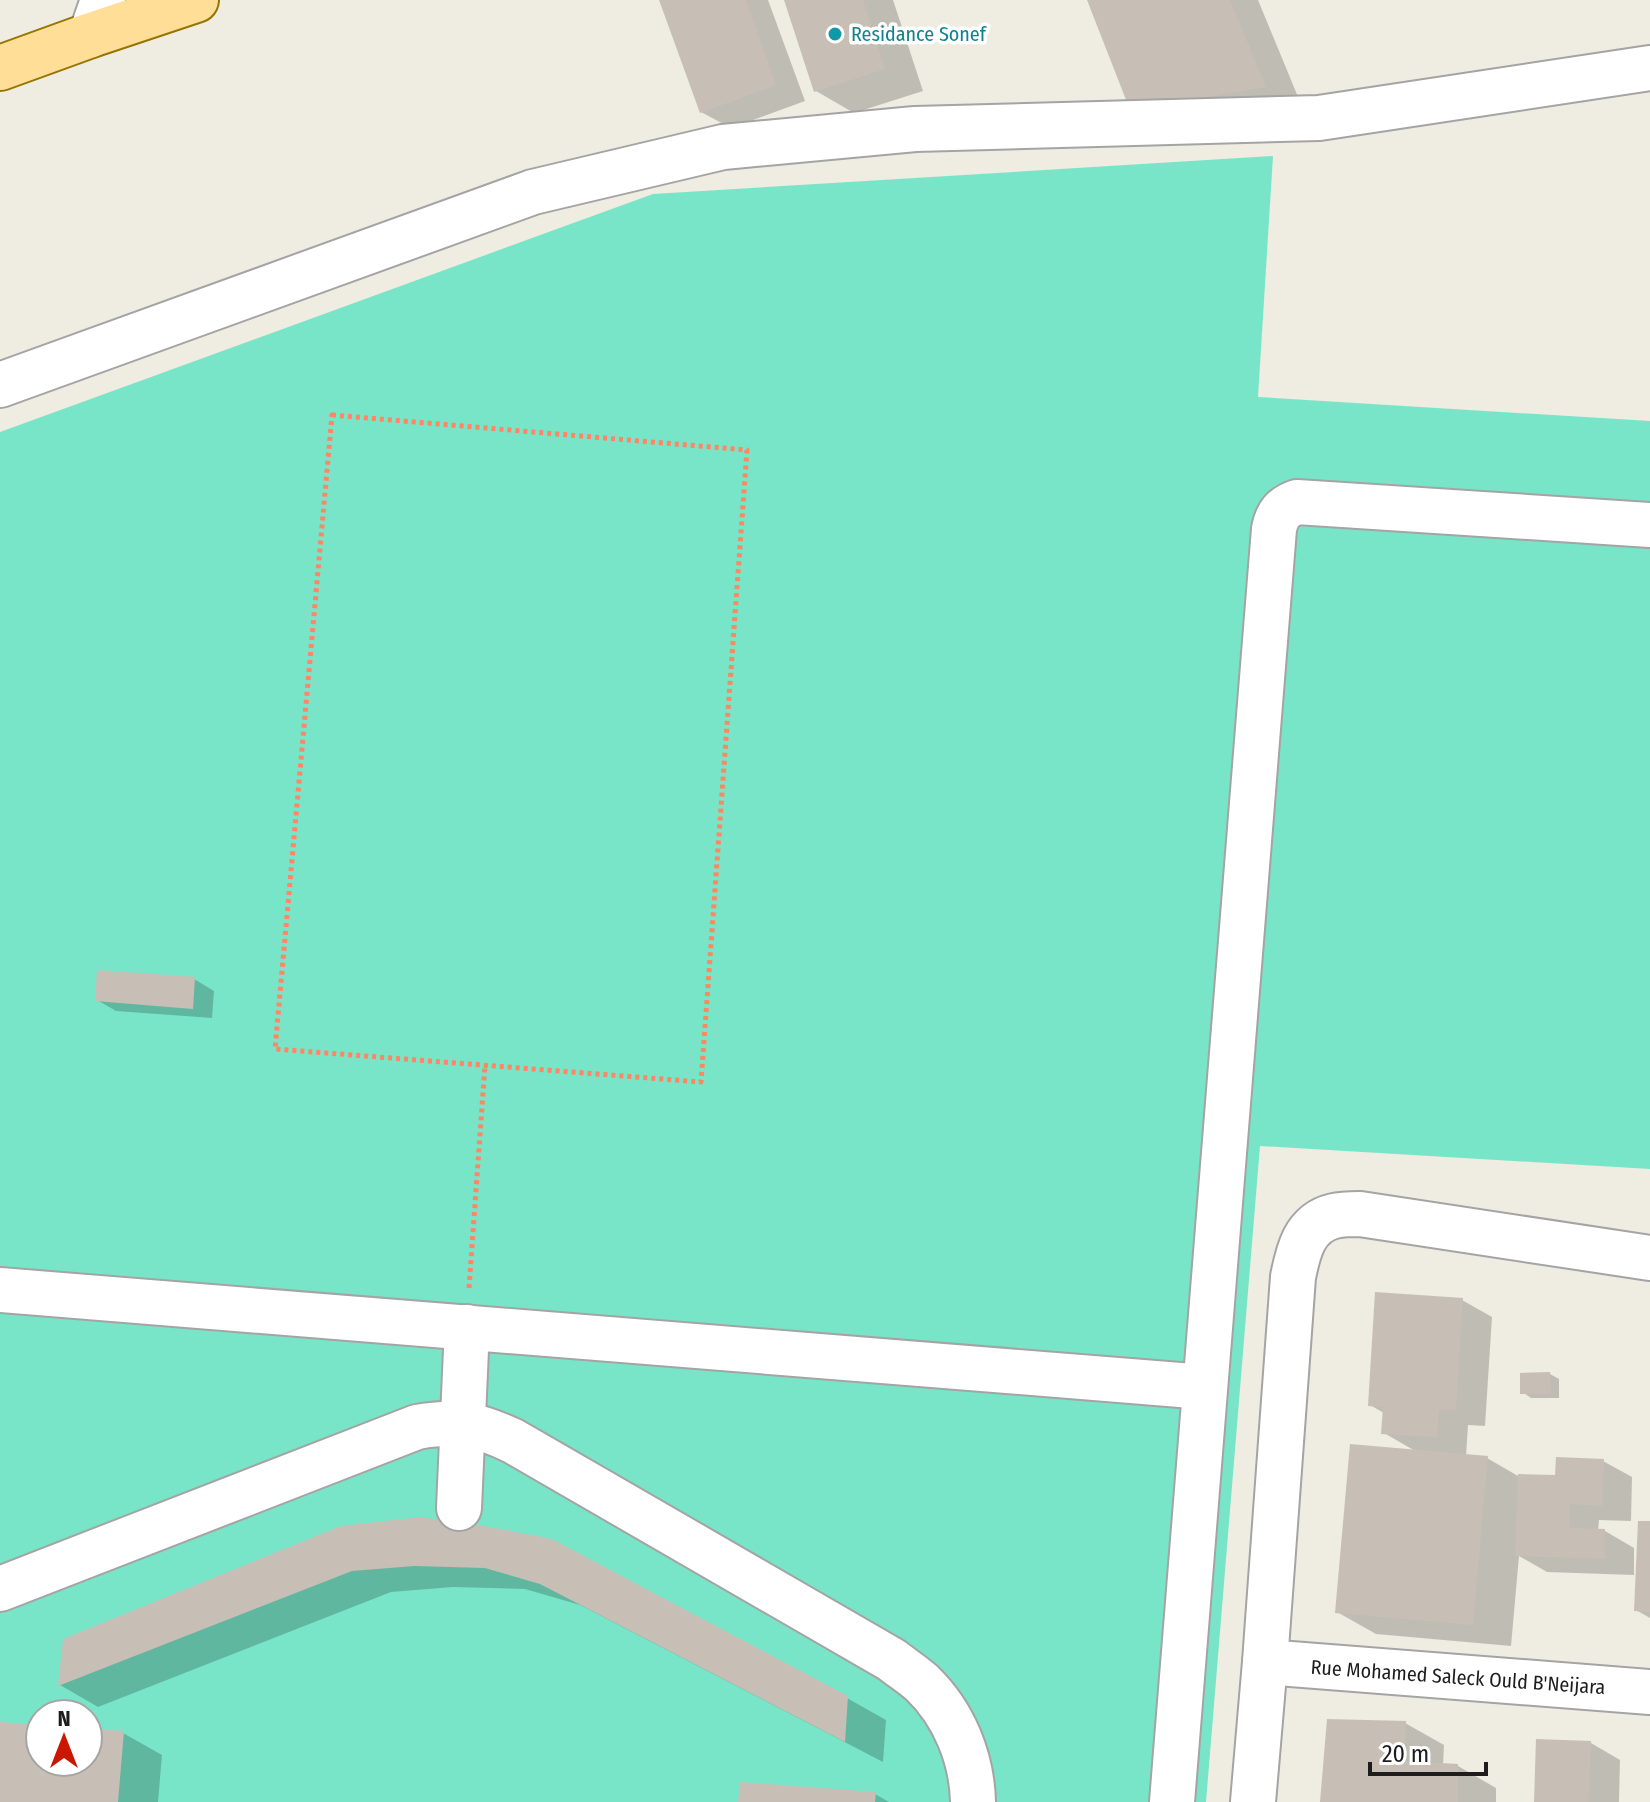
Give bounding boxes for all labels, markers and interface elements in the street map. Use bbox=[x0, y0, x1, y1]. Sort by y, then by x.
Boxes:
place label: Residance Sonef bbox=[851, 22, 988, 46]
marker: Residance Sonef bbox=[826, 25, 844, 43]
street label: Rue Mohamed Saleck Ould B'Neijara bbox=[1310, 1655, 1606, 1699]
north arrow bbox=[24, 1698, 104, 1778]
text: N bbox=[57, 1705, 71, 1732]
scale bar bbox=[1370, 1726, 1486, 1776]
text: 20 m bbox=[1382, 1740, 1429, 1768]

